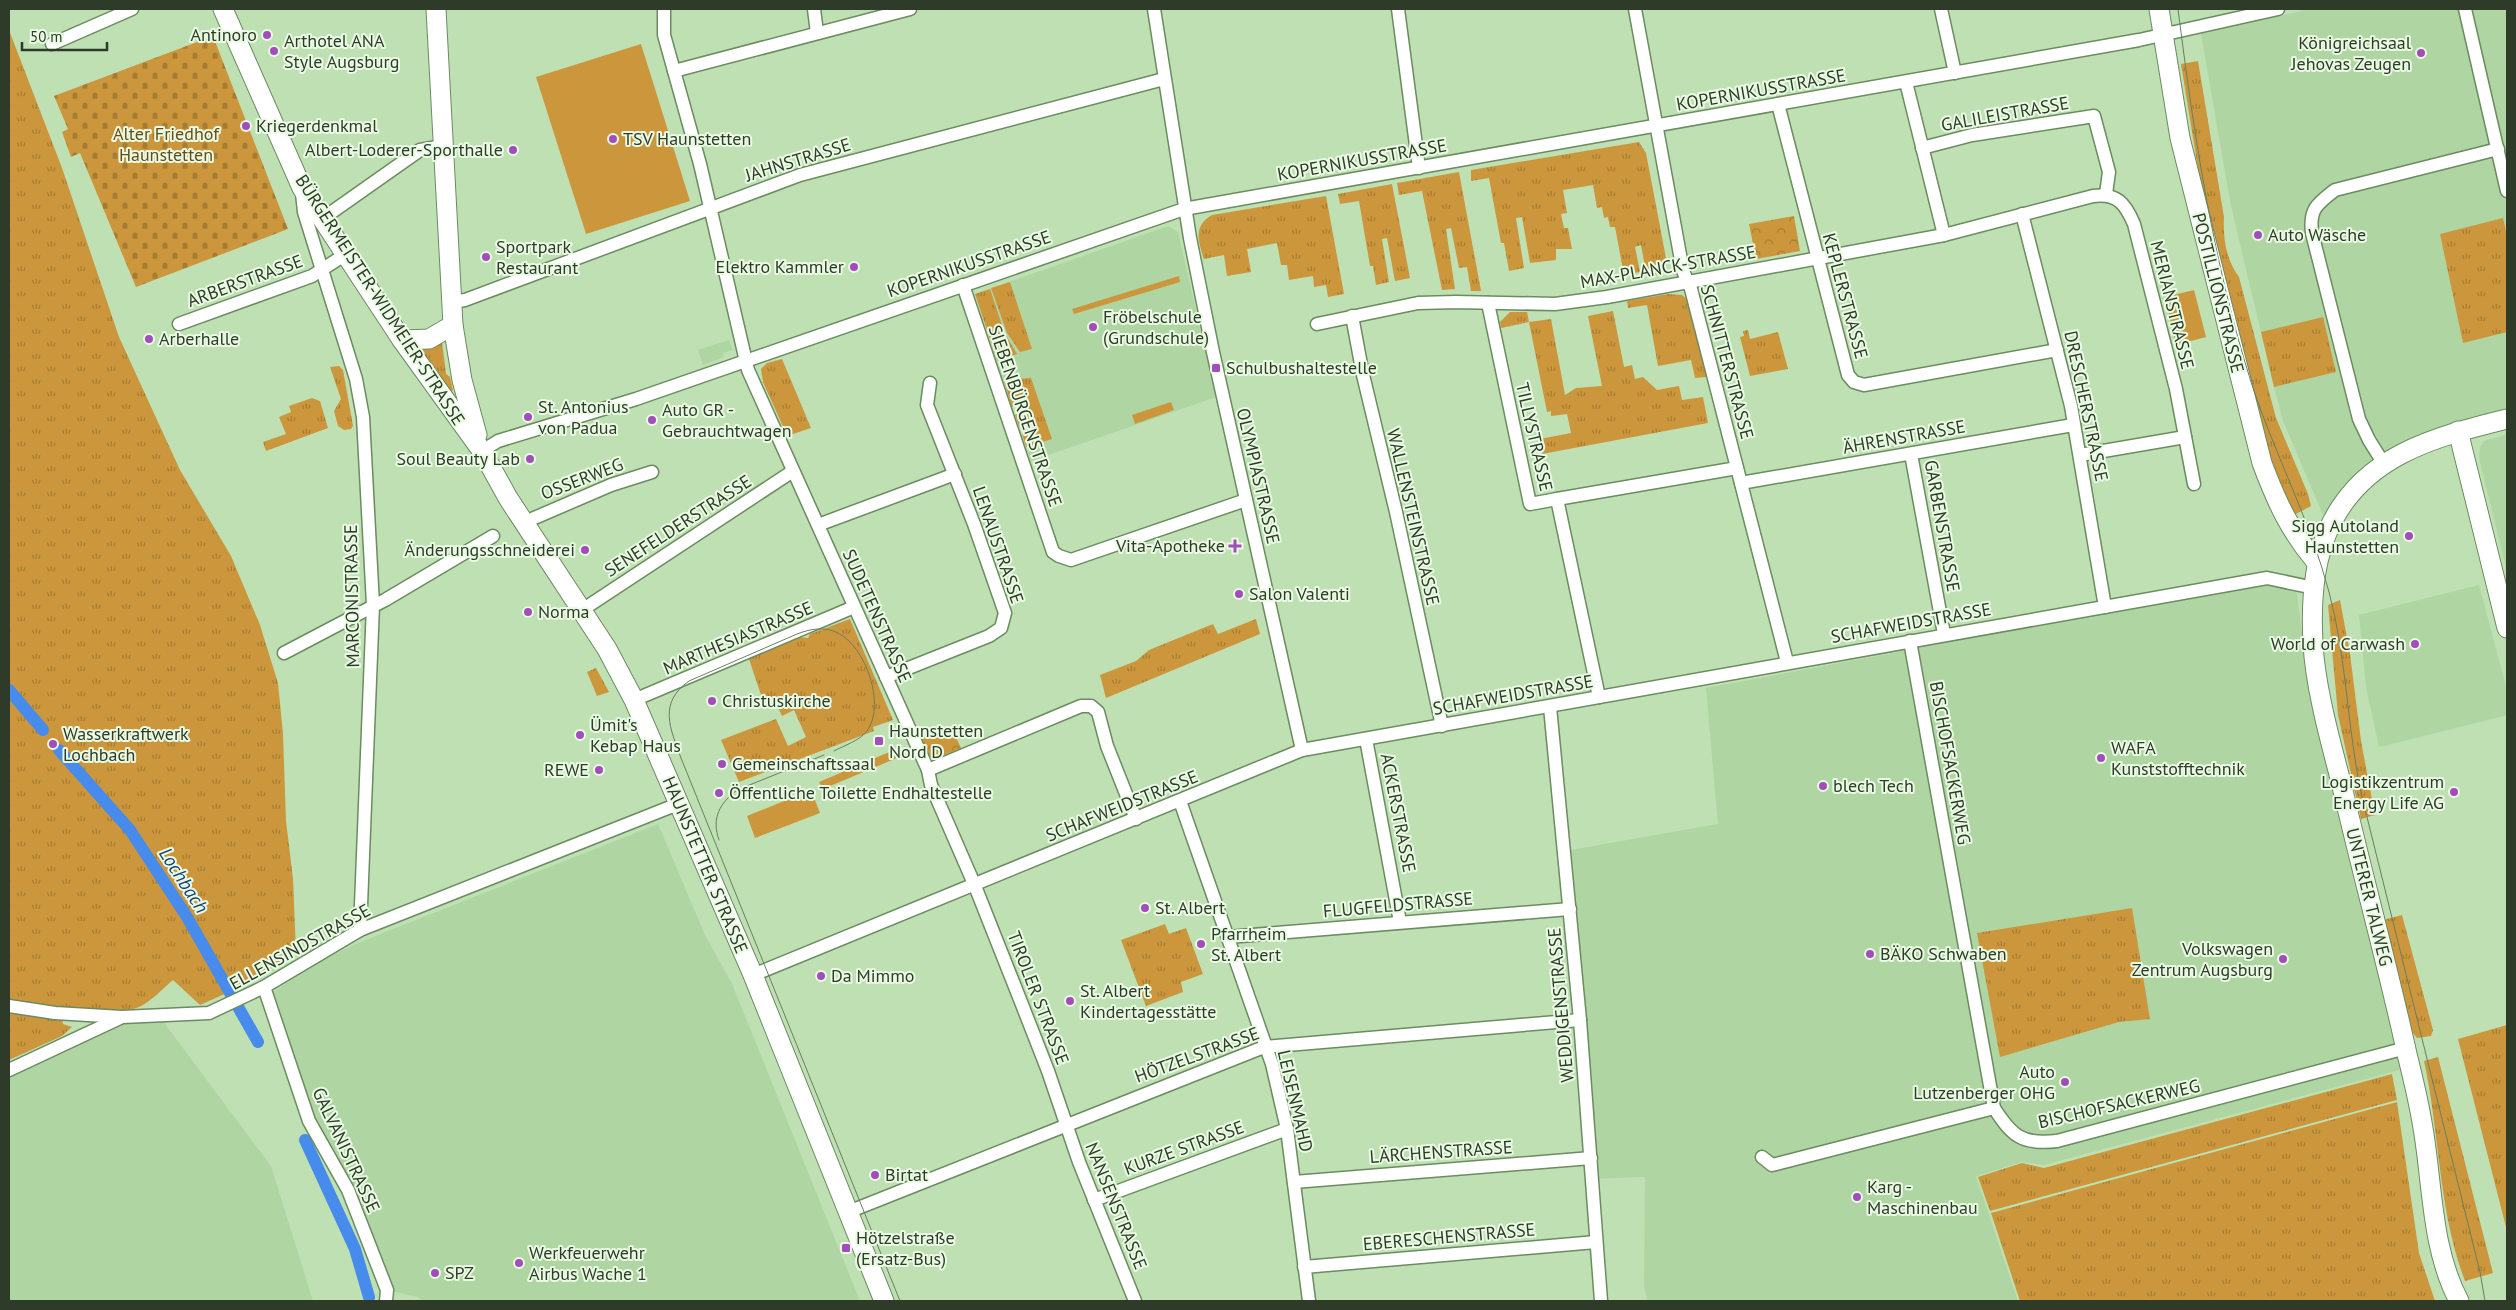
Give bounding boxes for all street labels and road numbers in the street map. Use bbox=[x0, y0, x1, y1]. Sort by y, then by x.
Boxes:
street label: KOPERNIKUSSTRASSE bbox=[1674, 63, 1847, 116]
street label: GALILEISTRASSE bbox=[1939, 91, 2071, 136]
street label: JAHNSTRASSE bbox=[741, 133, 853, 187]
street label: KOPERNIKUSSTRASSE bbox=[1275, 133, 1448, 186]
street label: BÜRGERMEISTER-WIDMEIER-STRASSE bbox=[291, 170, 470, 430]
street label: POSTILLIONSTRASSE bbox=[2187, 210, 2250, 375]
street label: KOPERNIKUSSTRASSE bbox=[884, 225, 1054, 302]
street label: KEPLERSTRASSE bbox=[1818, 230, 1873, 361]
street label: MERIANSTRASSE bbox=[2145, 238, 2200, 371]
street label: MAX-PLANCK-STRASSE bbox=[1578, 240, 1758, 293]
street label: ARBERSTRASSE bbox=[184, 249, 306, 312]
street label: SCHNITTERSTRASSE bbox=[1696, 282, 1759, 442]
street label: SIEBENBÜRGENSTRASSE bbox=[984, 322, 1067, 510]
street label: DRESCHERSTRASSE bbox=[2059, 328, 2114, 483]
street label: TILLYSTRASSE bbox=[1511, 380, 1558, 494]
street label: OLYMPIASTRASSE bbox=[1232, 406, 1285, 546]
street label: ÄHRENSTRASSE bbox=[1841, 414, 1967, 459]
street label: WALLENSTEINSTRASSE bbox=[1382, 426, 1445, 608]
street label: OSSERWEG bbox=[537, 452, 626, 505]
street label: GARBENSTRASSE bbox=[1920, 458, 1965, 594]
street label: SENEFELDERSTRASSE bbox=[600, 470, 755, 582]
street label: LENAUSTRASSE bbox=[968, 483, 1029, 606]
street label: MARCONISTRASSE bbox=[339, 524, 364, 668]
street label: SUDETENSTRASSE bbox=[838, 546, 917, 686]
street label: MARTHESIASTRASSE bbox=[659, 596, 816, 679]
street label: SCHAFWEIDSTRASSE bbox=[1829, 597, 1993, 648]
street label: SCHAFWEIDSTRASSE bbox=[1431, 669, 1595, 720]
street label: BISCHOFSACKERWEG bbox=[1925, 679, 1976, 846]
street label: ACKERSTRASSE bbox=[1376, 751, 1421, 874]
street label: SCHAFWEIDSTRASSE bbox=[1042, 764, 1201, 847]
street label: HAUNSTETTER STRASSE bbox=[658, 773, 753, 957]
street label: UNTERER TALWEG bbox=[2341, 825, 2398, 968]
street label: FLUGFELDSTRASSE bbox=[1322, 886, 1474, 923]
street label: ELLENSINDSTRASSE bbox=[225, 898, 374, 995]
street label: WEDDIGENSTRASSE bbox=[1542, 927, 1579, 1083]
street label: TIROLER STRASSE bbox=[1002, 928, 1074, 1068]
street label: HÖTZELSTRASSE bbox=[1131, 1021, 1262, 1088]
street label: LEISENMAHD bbox=[1273, 1048, 1318, 1154]
street label: BISCHOFSACKERWEG bbox=[2036, 1074, 2202, 1133]
street label: GALVANISTRASSE bbox=[307, 1084, 385, 1216]
street label: KURZE STRASSE bbox=[1121, 1115, 1247, 1180]
street label: LÄRCHENSTRASSE bbox=[1369, 1135, 1513, 1168]
street label: NANSENSTRASSE bbox=[1080, 1139, 1152, 1273]
street label: EBERESCHENSTRASSE bbox=[1362, 1218, 1536, 1255]

